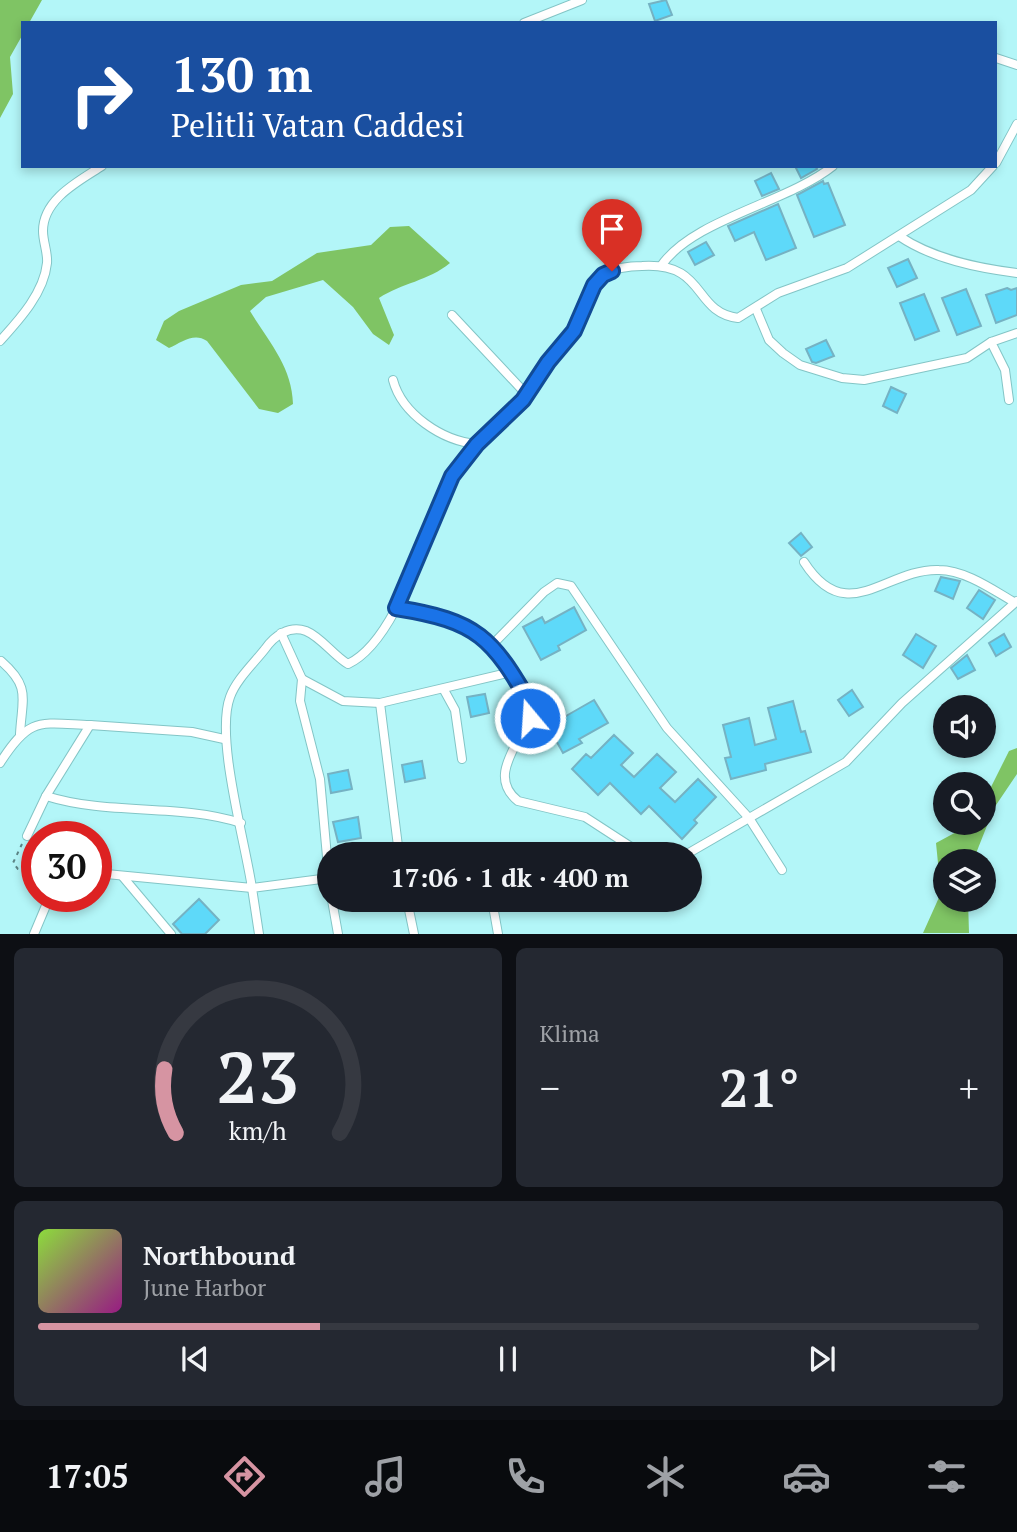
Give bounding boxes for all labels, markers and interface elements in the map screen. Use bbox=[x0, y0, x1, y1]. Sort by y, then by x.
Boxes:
text: 130 m bbox=[171, 41, 313, 106]
icon: right bbox=[56, 49, 147, 140]
text: Pelitli Vatan Caddesi bbox=[171, 104, 465, 146]
pin bbox=[582, 199, 642, 271]
icon: arrive bbox=[593, 210, 631, 248]
position arrow bbox=[493, 681, 567, 755]
map controls bbox=[933, 695, 996, 912]
button: sound bbox=[933, 695, 996, 758]
button: search bbox=[933, 772, 996, 835]
speed limit sign: 30 bbox=[21, 821, 112, 912]
button: layers bbox=[933, 849, 996, 912]
text: 17:06 · 1 dk · 400 m bbox=[390, 860, 629, 894]
text: Klima bbox=[540, 1018, 600, 1049]
text: 23 bbox=[217, 1028, 299, 1125]
text: 21° bbox=[719, 1053, 799, 1122]
text: − bbox=[540, 1063, 560, 1113]
text: + bbox=[959, 1063, 979, 1113]
text: km/h bbox=[229, 1114, 287, 1147]
text: Northbound bbox=[143, 1238, 296, 1272]
text: June Harbor bbox=[143, 1272, 266, 1303]
icon: previous bbox=[176, 1340, 214, 1378]
icon: pause bbox=[489, 1340, 527, 1378]
icon: next bbox=[803, 1340, 841, 1378]
icon: directions bbox=[220, 1452, 269, 1501]
icon: music bbox=[361, 1452, 410, 1501]
icon: phone bbox=[501, 1452, 550, 1501]
icon: climate bbox=[641, 1452, 690, 1501]
icon: car bbox=[782, 1452, 831, 1501]
icon: filters bbox=[922, 1452, 971, 1501]
text: 17:05 bbox=[46, 1455, 129, 1497]

